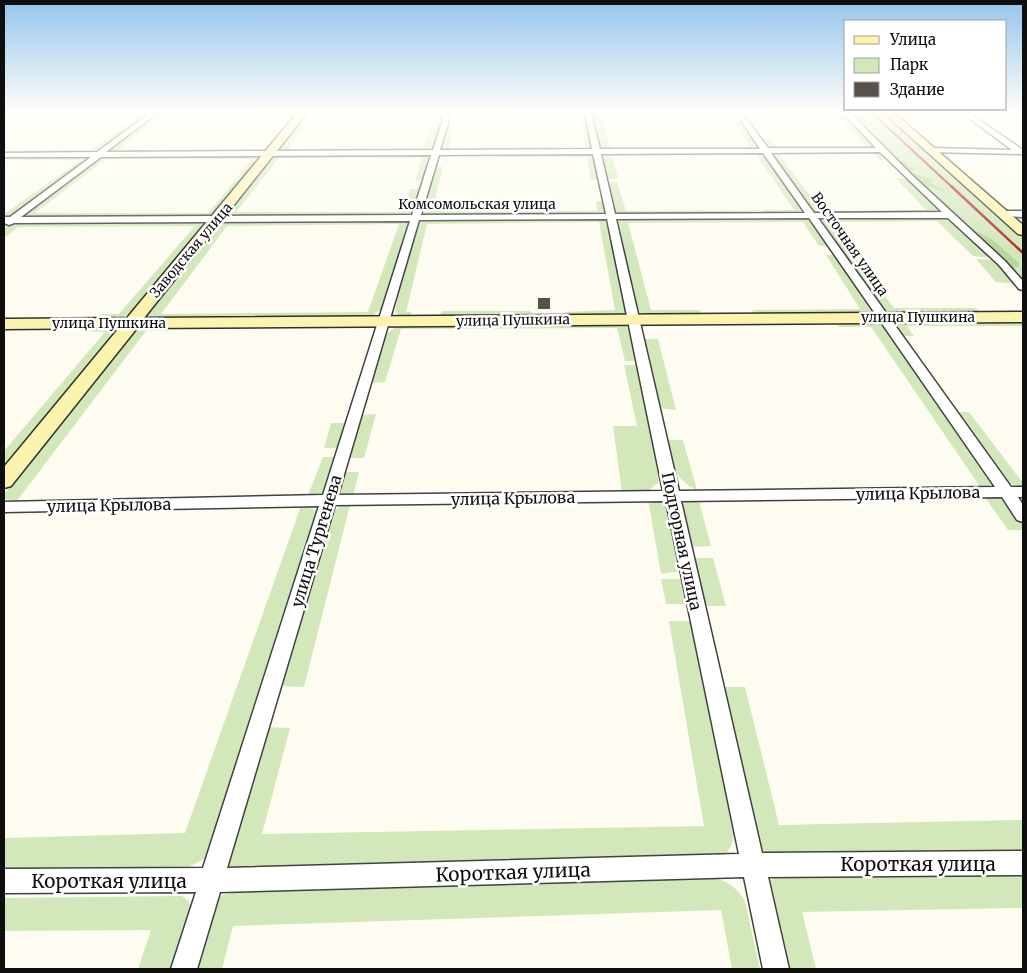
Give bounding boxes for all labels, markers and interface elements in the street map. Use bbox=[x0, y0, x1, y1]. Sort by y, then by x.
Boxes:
legend bbox=[844, 20, 1007, 110]
text: Улица bbox=[889, 30, 936, 49]
text: Парк bbox=[890, 55, 929, 74]
text: Здание bbox=[890, 80, 944, 99]
street label: Восточная улица bbox=[807, 189, 893, 300]
street label: Комсомольская улица bbox=[398, 195, 556, 213]
street label: Заводская улица bbox=[146, 198, 236, 301]
street label: улица Пушкина bbox=[861, 308, 976, 326]
street label: улица Пушкина bbox=[456, 310, 571, 330]
street label: улица Пушкина bbox=[52, 314, 167, 332]
street label: Подгорная улица bbox=[658, 470, 706, 612]
street label: улица Тургенева bbox=[286, 472, 346, 610]
street label: улица Крылова bbox=[856, 482, 981, 504]
street label: улица Крылова bbox=[451, 487, 576, 509]
street label: улица Крылова bbox=[47, 494, 172, 516]
street label: Короткая улица bbox=[840, 852, 996, 876]
street label: Короткая улица bbox=[435, 857, 591, 887]
street label: Короткая улица bbox=[31, 869, 187, 893]

